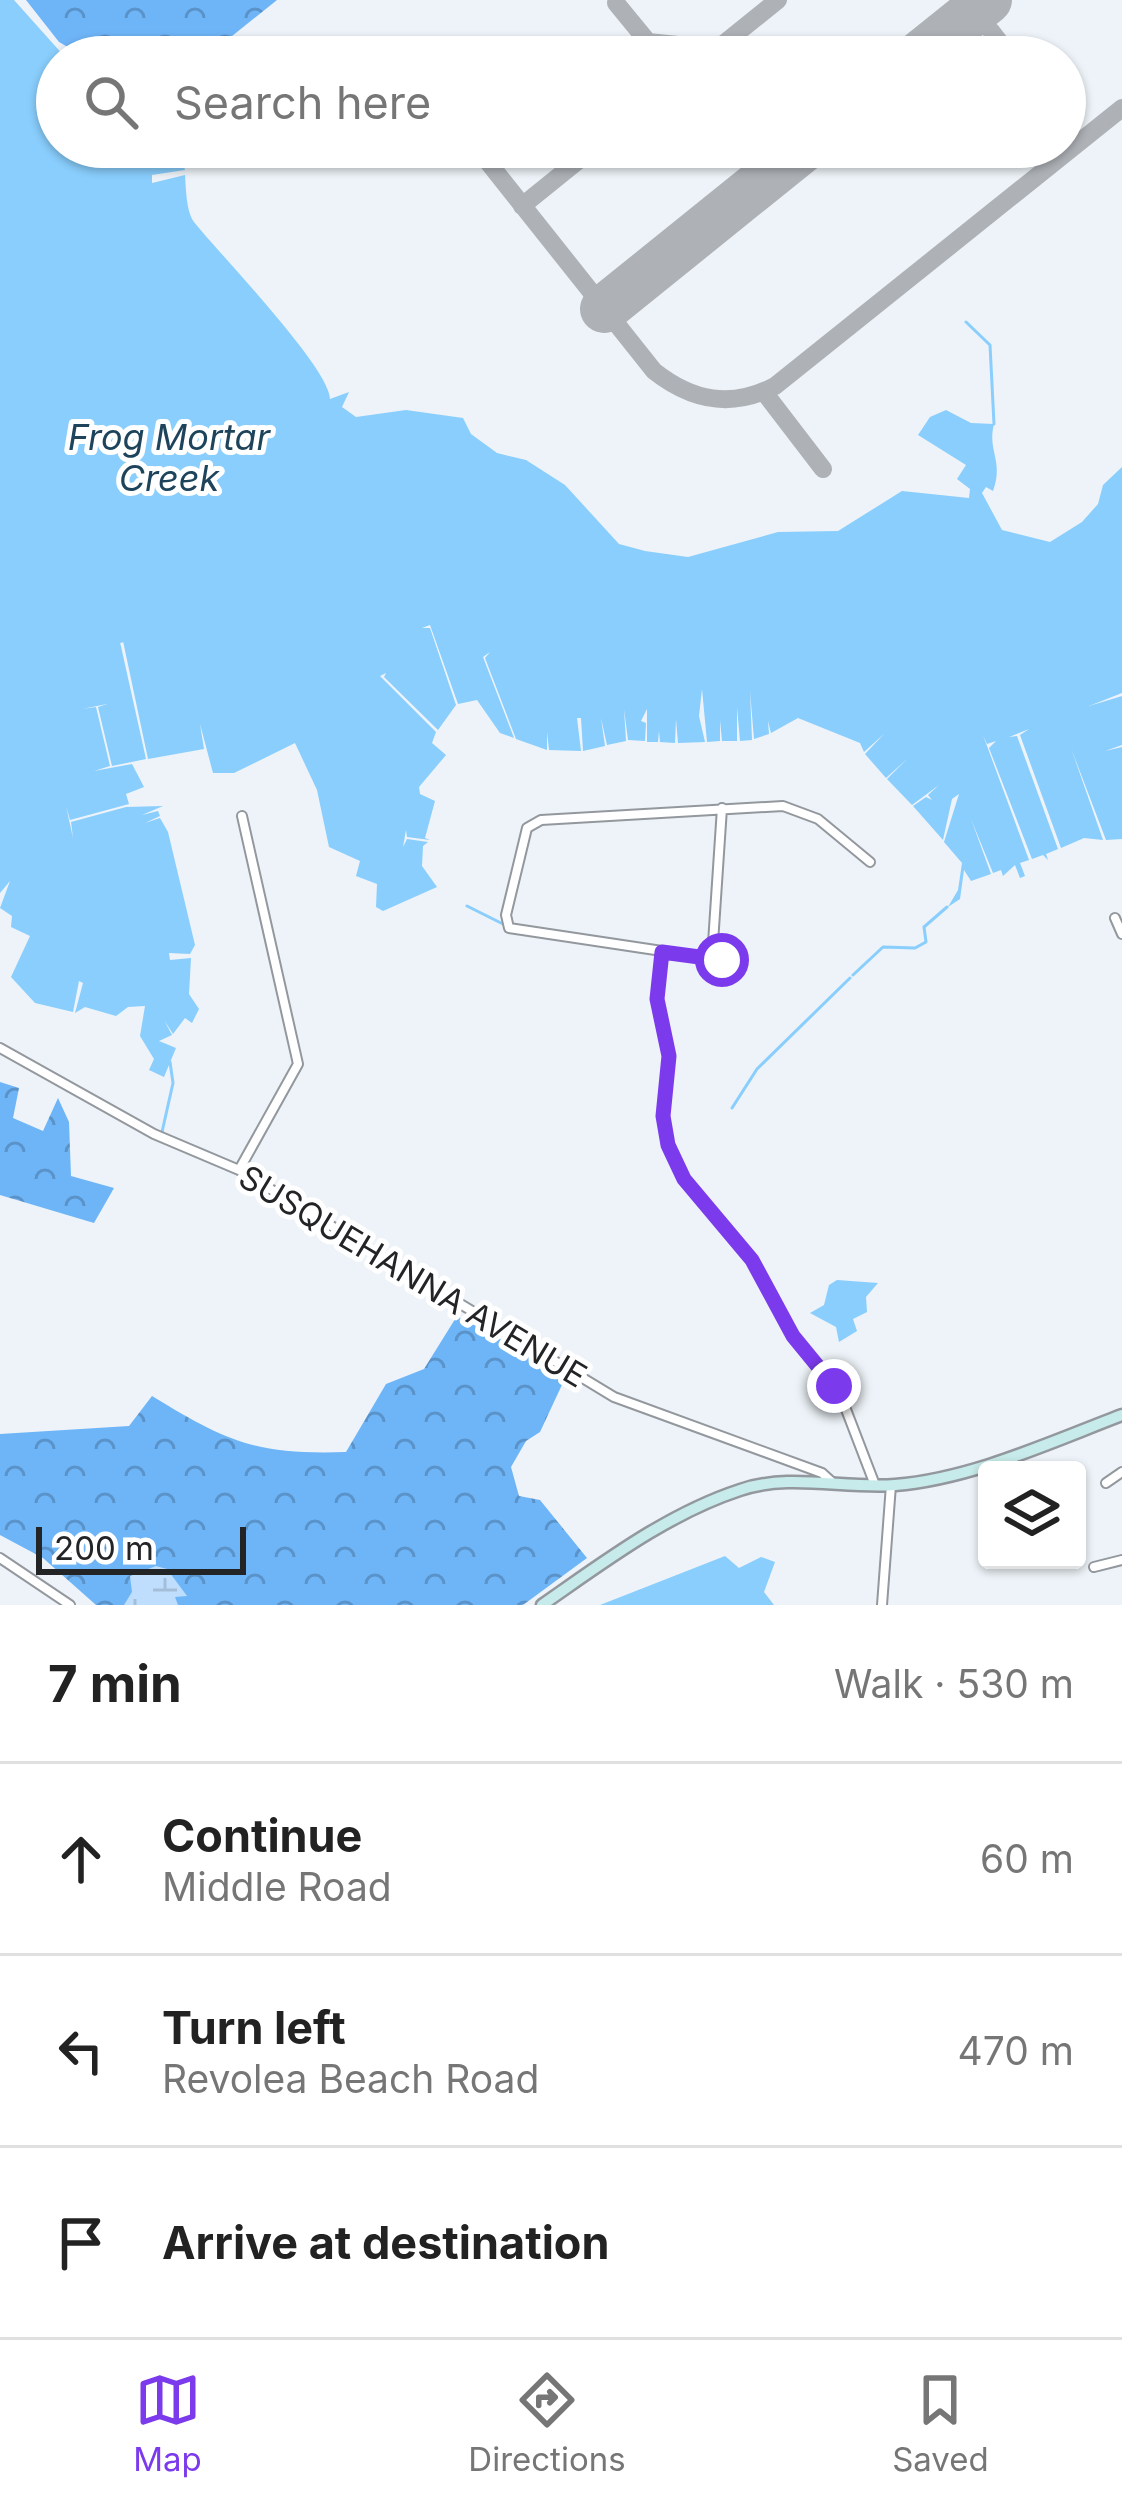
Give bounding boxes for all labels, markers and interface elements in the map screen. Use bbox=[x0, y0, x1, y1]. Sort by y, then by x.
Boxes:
search box bbox=[36, 36, 1086, 168]
icon: search bbox=[78, 69, 144, 135]
text: Search here bbox=[174, 75, 431, 130]
water label: Frog Mortar Creek bbox=[68, 415, 272, 500]
route start bbox=[695, 933, 749, 987]
street label: SUSQUEHANNA AVENUE bbox=[232, 1156, 594, 1396]
route end bbox=[807, 1359, 861, 1413]
map controls bbox=[978, 1461, 1086, 1569]
button: layers bbox=[978, 1461, 1086, 1569]
scale bar bbox=[36, 1521, 246, 1574]
text: 200 m bbox=[54, 1528, 154, 1568]
text: 7 min bbox=[48, 1653, 182, 1714]
text: Walk · 530 m bbox=[834, 1660, 1074, 1707]
text: Continue bbox=[162, 1808, 362, 1863]
icon: ahead bbox=[48, 1826, 114, 1892]
text: 60 m bbox=[980, 1835, 1074, 1882]
text: Middle Road bbox=[162, 1863, 392, 1910]
text: Turn left bbox=[162, 2000, 346, 2055]
icon: left bbox=[48, 2018, 114, 2084]
text: 470 m bbox=[958, 2027, 1074, 2074]
text: Revolea Beach Road bbox=[162, 2055, 539, 2102]
icon: arrive bbox=[48, 2210, 114, 2276]
text: Arrive at destination bbox=[162, 2215, 609, 2270]
tab: Map bbox=[133, 2367, 202, 2479]
tab: Directions bbox=[468, 2367, 626, 2479]
tab: Saved bbox=[892, 2367, 989, 2479]

